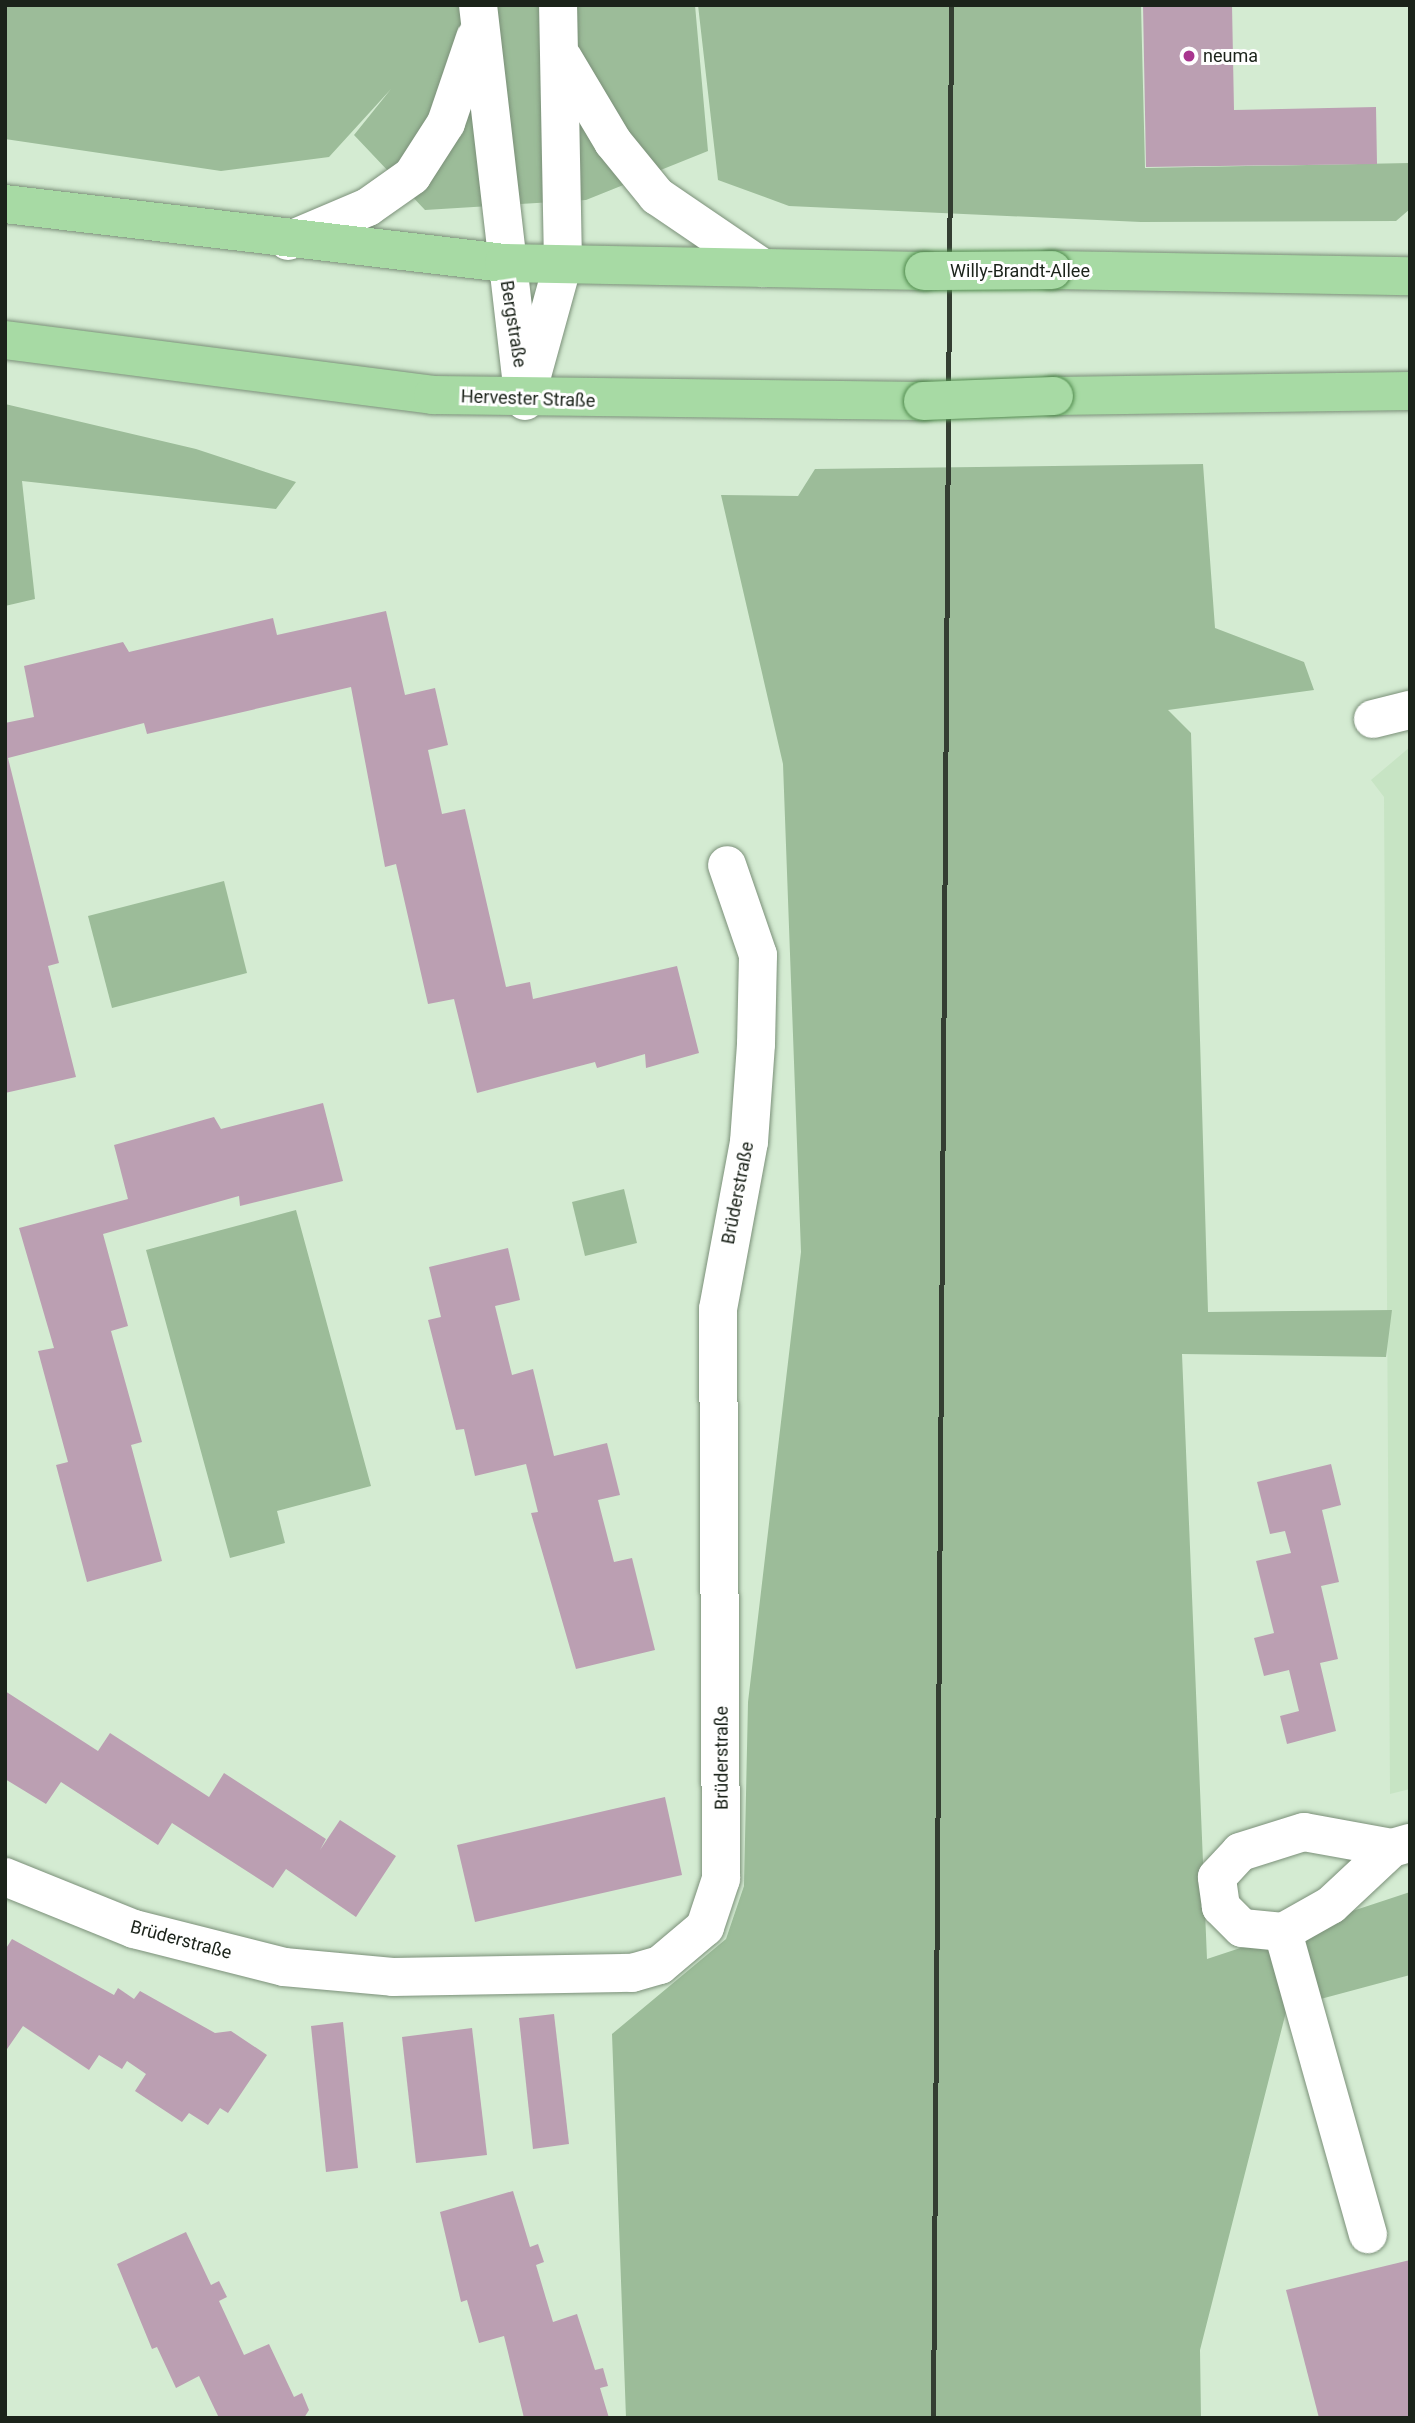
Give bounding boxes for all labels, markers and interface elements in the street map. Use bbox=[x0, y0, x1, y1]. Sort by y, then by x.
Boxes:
place label: neuma bbox=[1203, 45, 1258, 67]
marker: neuma bbox=[1181, 48, 1197, 64]
street label: Willy-Brandt-Allee bbox=[950, 260, 1090, 282]
street label: Bergstraße bbox=[495, 279, 531, 369]
street label: Hervester Straße bbox=[460, 386, 596, 412]
street label: Brüderstraße bbox=[717, 1140, 759, 1246]
street label: Brüderstraße bbox=[711, 1706, 733, 1810]
street label: Brüderstraße bbox=[128, 1916, 234, 1964]

